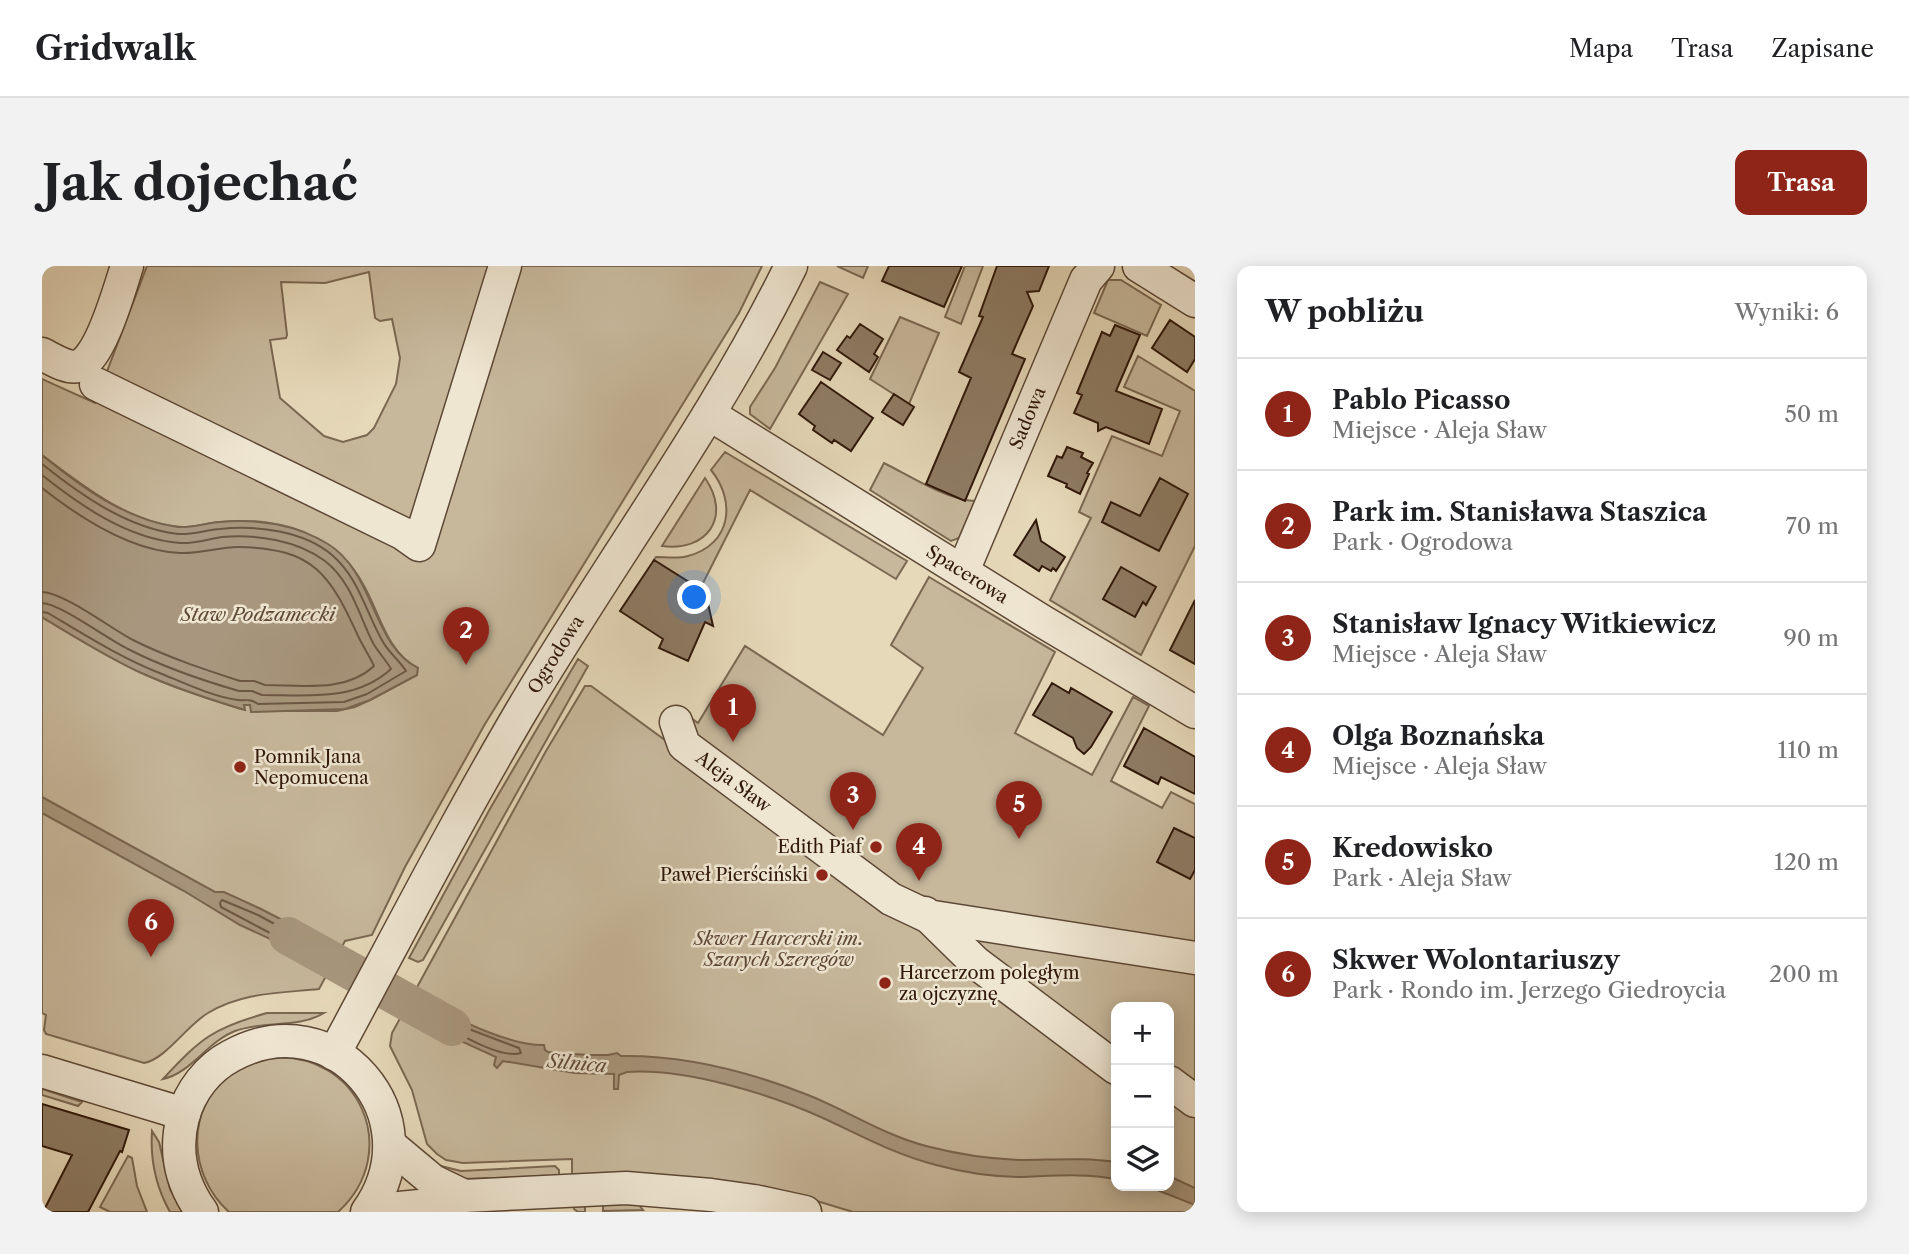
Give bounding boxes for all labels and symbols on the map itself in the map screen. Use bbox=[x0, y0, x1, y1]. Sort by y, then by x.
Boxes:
street label: Sadowa bbox=[1005, 383, 1051, 453]
street label: Spacerowa bbox=[922, 541, 1013, 609]
your location bbox=[677, 580, 711, 614]
water label: Staw Podzamecki bbox=[180, 603, 336, 626]
pin: 2 bbox=[443, 607, 489, 665]
street label: Ogrodowa bbox=[523, 611, 589, 698]
pin: 1 bbox=[710, 684, 756, 742]
place label: Pomnik Jana Nepomucena bbox=[254, 746, 369, 789]
street label: Aleja Sław bbox=[691, 746, 776, 818]
marker: Pomnik Jana Nepomucena bbox=[232, 759, 248, 775]
pin: 3 bbox=[830, 772, 876, 830]
pin: 5 bbox=[996, 781, 1042, 839]
pin: 4 bbox=[896, 823, 942, 881]
place label: Edith Piaf bbox=[777, 836, 865, 858]
marker: Edith Piaf bbox=[868, 839, 884, 855]
place label: Paweł Pierściński bbox=[660, 864, 809, 886]
marker: Paweł Pierściński bbox=[814, 867, 830, 883]
pin: 6 bbox=[128, 899, 174, 957]
park label: Skwer Harcerski im. Szarych Szeregów bbox=[693, 928, 864, 971]
place label: Harcerzom poległym za ojczyznę bbox=[899, 962, 1080, 1005]
marker: Harcerzom poległym za ojczyznę bbox=[877, 975, 893, 991]
water label: Silnica bbox=[545, 1049, 608, 1078]

